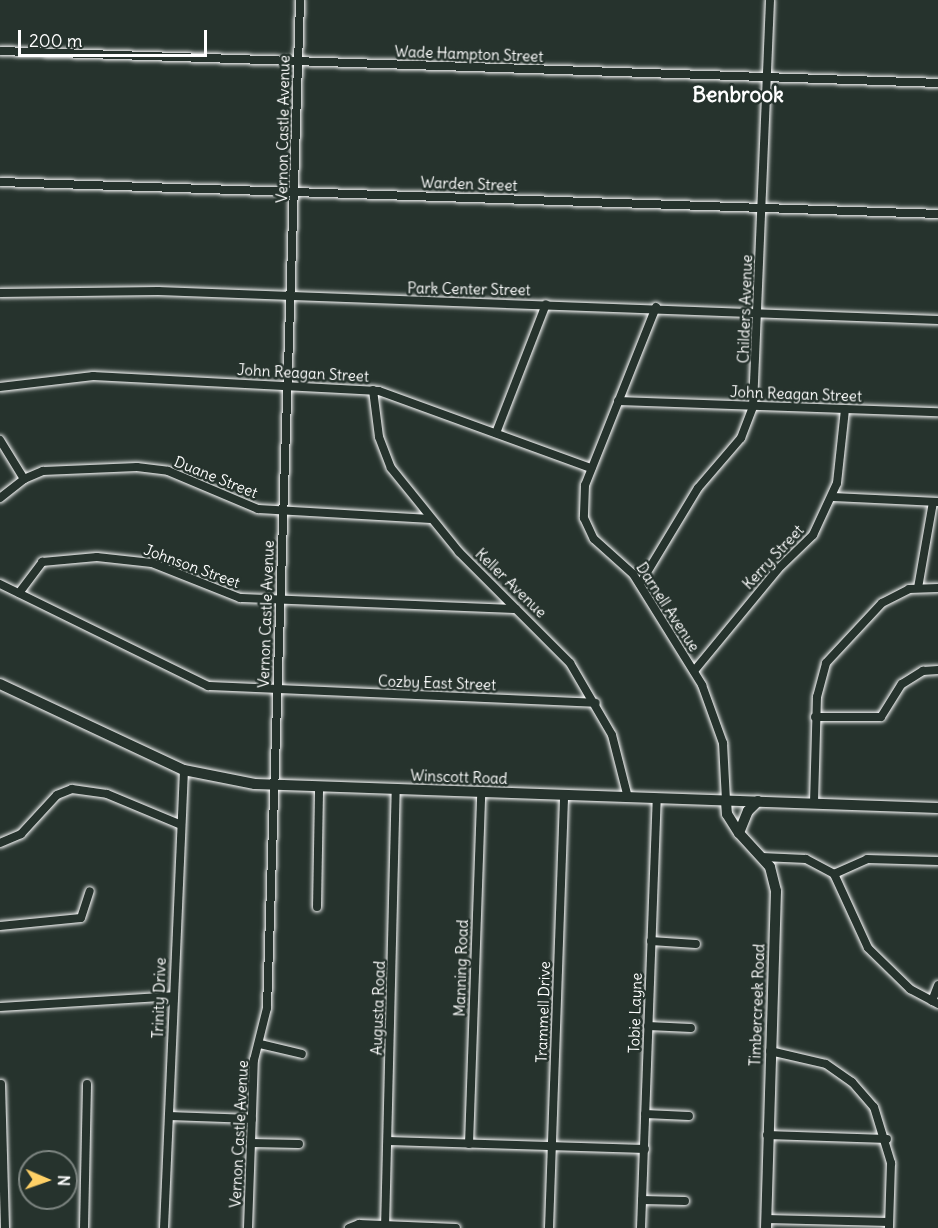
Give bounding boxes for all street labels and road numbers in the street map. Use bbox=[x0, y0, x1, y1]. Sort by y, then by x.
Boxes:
street label: Wade Hampton Street bbox=[394, 42, 544, 66]
street label: Vernon Castle Avenue bbox=[273, 55, 293, 203]
street label: Warden Street bbox=[420, 173, 518, 195]
street label: Childers Avenue bbox=[734, 254, 756, 364]
street label: Park Center Street bbox=[407, 279, 531, 299]
street label: John Reagan Street bbox=[237, 361, 369, 385]
street label: John Reagan Street bbox=[730, 383, 862, 405]
street label: Duane Street bbox=[172, 452, 260, 502]
street label: Kerry Street bbox=[739, 521, 807, 593]
street label: Johnson Street bbox=[142, 540, 242, 592]
street label: Vernon Castle Avenue bbox=[254, 540, 278, 688]
street label: Keller Avenue bbox=[472, 545, 550, 621]
street label: Darnell Avenue bbox=[632, 559, 704, 655]
street label: Cozby East Street bbox=[378, 672, 496, 694]
street label: Winscott Road bbox=[410, 766, 508, 788]
street label: Manning Road bbox=[450, 919, 472, 1017]
street label: Timbercreek Road bbox=[746, 943, 768, 1067]
street label: Trinity Drive bbox=[149, 957, 169, 1039]
street label: Augusta Road bbox=[367, 960, 389, 1056]
street label: Trammell Drive bbox=[532, 961, 554, 1063]
street label: Tobie Layne bbox=[625, 972, 645, 1054]
street label: Vernon Castle Avenue bbox=[226, 1060, 252, 1208]

